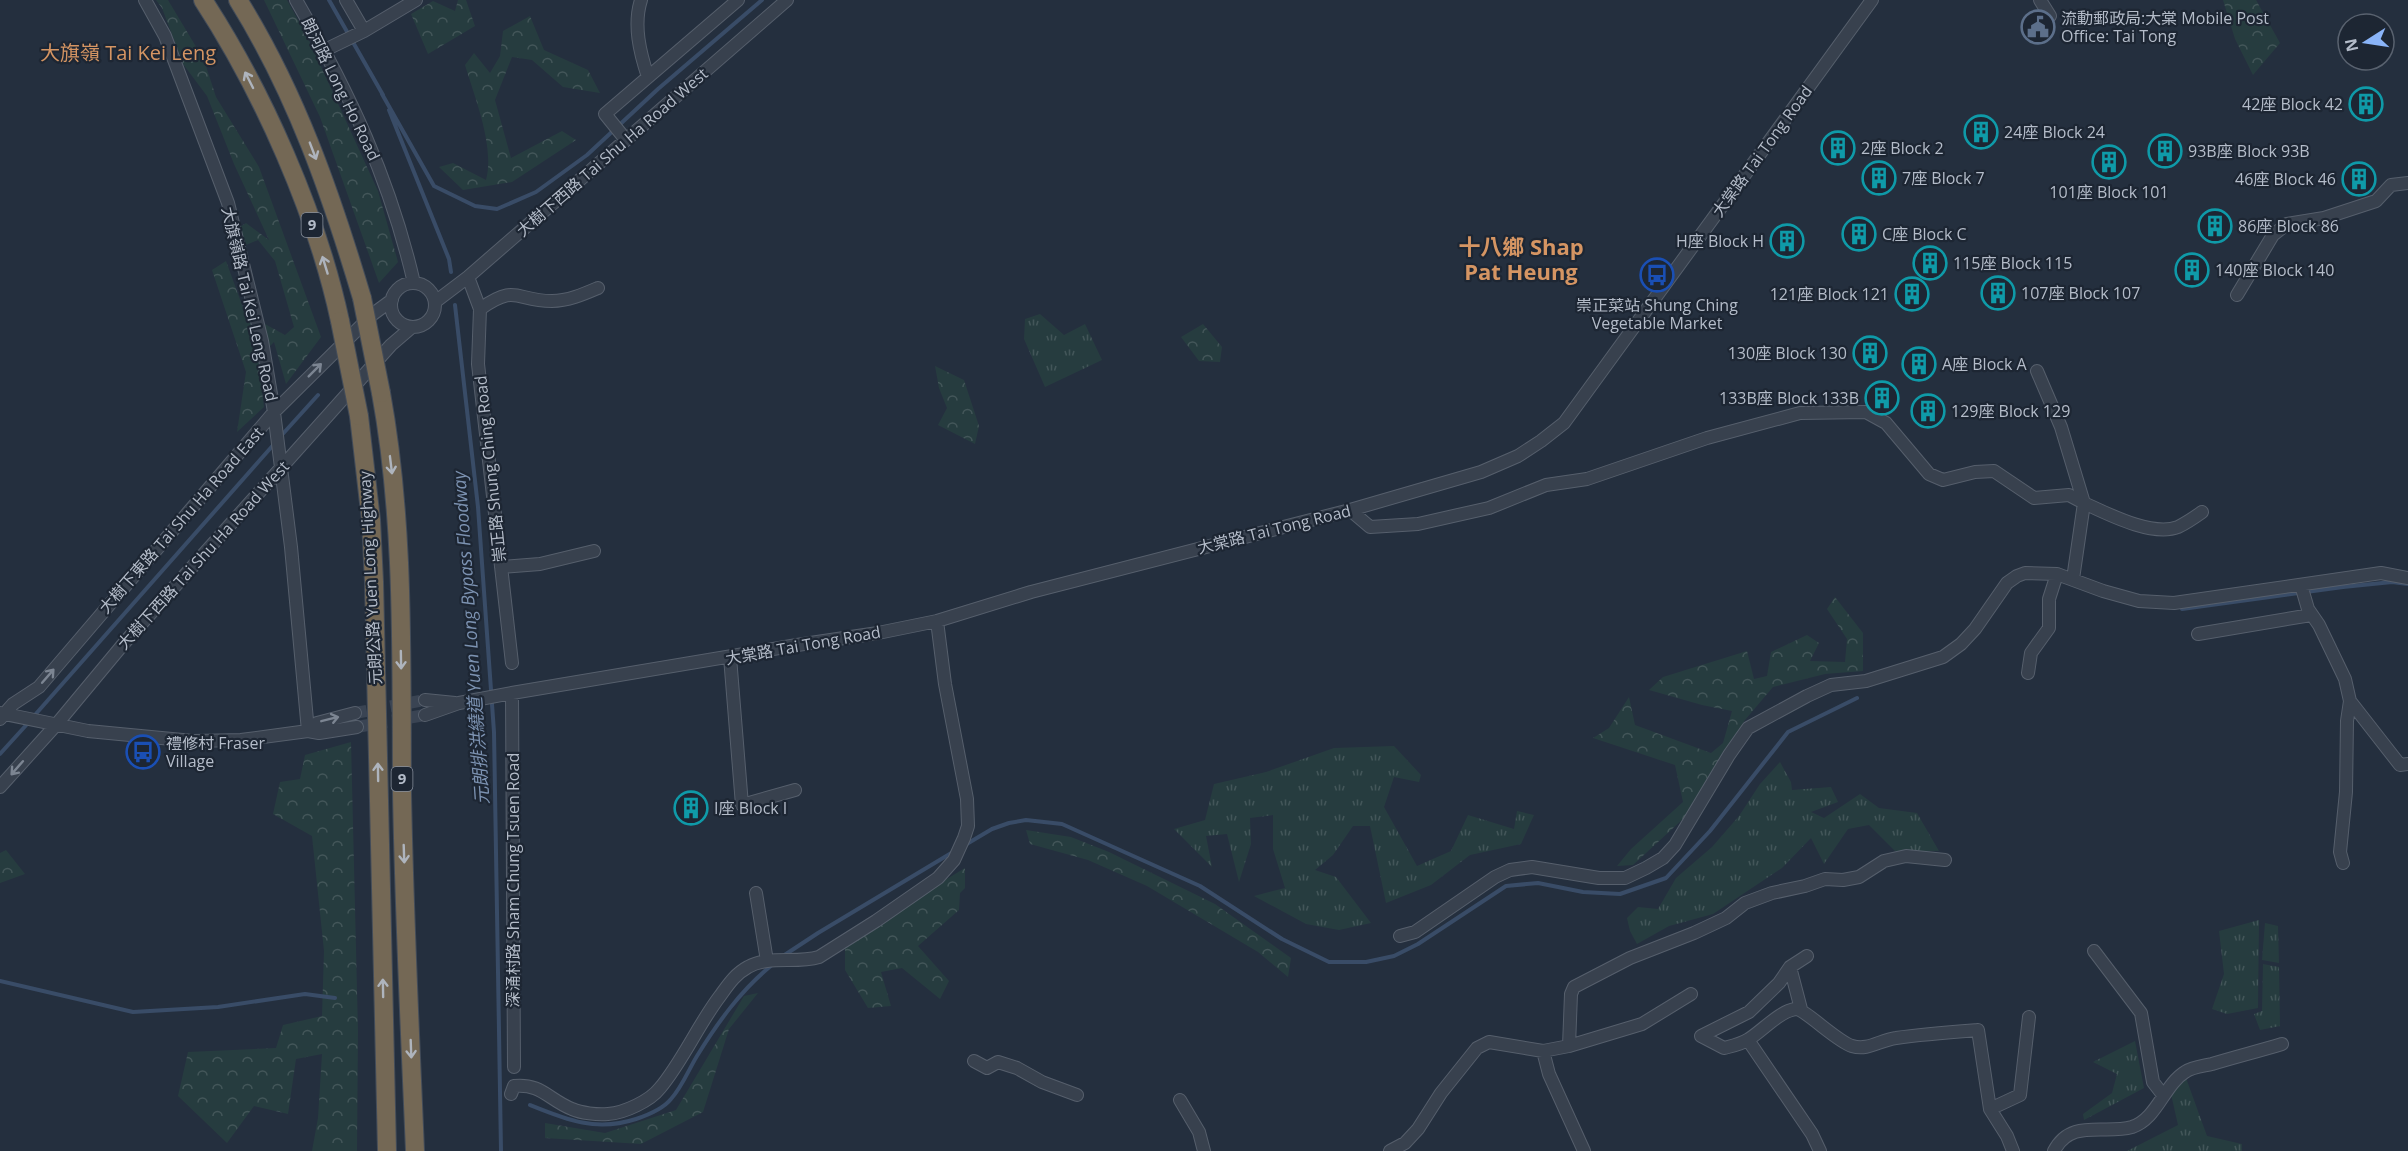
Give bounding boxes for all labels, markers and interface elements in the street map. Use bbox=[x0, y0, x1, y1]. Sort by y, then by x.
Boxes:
place label: 流動郵政局:大棠 Mobile Post Office: Tai Tong bbox=[2061, 7, 2269, 47]
public building icon: 流動郵政局:大棠 Mobile Post Office: Tai Tong bbox=[2020, 9, 2056, 45]
north arrow bbox=[2336, 12, 2396, 72]
street label: 朗河路 Long Ho Road bbox=[297, 14, 385, 164]
text: N bbox=[2339, 36, 2363, 54]
district label: 大旗嶺 Tai Kei Leng bbox=[40, 39, 216, 66]
street label: 大樹下西路 Tai Shu Ha Road West bbox=[512, 63, 713, 241]
one-way arrow bbox=[242, 72, 254, 90]
street label: 大棠路 Tai Tong Road bbox=[1707, 81, 1817, 221]
building icon: 42座 Block 42 bbox=[2348, 86, 2384, 122]
place label: 42座 Block 42 bbox=[2242, 93, 2343, 115]
building icon: 24座 Block 24 bbox=[1963, 114, 1999, 150]
place label: 24座 Block 24 bbox=[2004, 121, 2105, 143]
building icon: 2座 Block 2 bbox=[1820, 130, 1856, 166]
building icon: 93B座 Block 93B bbox=[2147, 133, 2183, 169]
place label: 2座 Block 2 bbox=[1861, 137, 1944, 159]
place label: 93B座 Block 93B bbox=[2188, 140, 2310, 162]
one-way arrow bbox=[308, 141, 319, 159]
building icon: 101座 Block 101 bbox=[2091, 144, 2127, 180]
building icon: 7座 Block 7 bbox=[1861, 160, 1897, 196]
building icon: 46座 Block 46 bbox=[2341, 161, 2377, 197]
place label: 7座 Block 7 bbox=[1902, 167, 1985, 189]
place label: 46座 Block 46 bbox=[2235, 168, 2336, 190]
place label: 101座 Block 101 bbox=[2049, 181, 2169, 203]
street label: 大旗嶺路 Tai Kei Leng Road bbox=[217, 204, 283, 404]
building icon: 86座 Block 86 bbox=[2197, 208, 2233, 244]
road number: 9 bbox=[302, 213, 322, 237]
place label: 86座 Block 86 bbox=[2238, 215, 2339, 237]
building icon: C座 Block C bbox=[1841, 216, 1877, 252]
building icon: H座 Block H bbox=[1769, 223, 1805, 259]
place label: C座 Block C bbox=[1882, 223, 1967, 245]
place label: H座 Block H bbox=[1676, 230, 1764, 252]
district label: 十八鄉 Shap Pat Heung bbox=[1458, 231, 1584, 286]
building icon: 115座 Block 115 bbox=[1912, 245, 1948, 281]
place label: 115座 Block 115 bbox=[1953, 252, 2072, 274]
building icon: 140座 Block 140 bbox=[2174, 252, 2210, 288]
one-way arrow bbox=[319, 256, 330, 275]
bus stop icon: 崇正菜站 Shung Ching Vegetable Market bbox=[1639, 257, 1675, 293]
place label: 140座 Block 140 bbox=[2215, 259, 2334, 281]
building icon: 107座 Block 107 bbox=[1980, 275, 2016, 311]
building icon: 121座 Block 121 bbox=[1894, 276, 1930, 312]
place label: 107座 Block 107 bbox=[2021, 282, 2140, 304]
place label: 121座 Block 121 bbox=[1770, 283, 1889, 305]
place label: 崇正菜站 Shung Ching Vegetable Market bbox=[1576, 294, 1738, 334]
building icon: 130座 Block 130 bbox=[1852, 335, 1888, 371]
place label: 130座 Block 130 bbox=[1728, 342, 1847, 364]
building icon: A座 Block A bbox=[1901, 346, 1937, 382]
place label: A座 Block A bbox=[1942, 353, 2028, 375]
one-way arrow bbox=[308, 363, 323, 378]
street label: 崇正路 Shung Ching Road bbox=[469, 374, 511, 564]
building icon: 133B座 Block 133B bbox=[1864, 380, 1900, 416]
place label: 133B座 Block 133B bbox=[1719, 387, 1859, 409]
building icon: 129座 Block 129 bbox=[1910, 393, 1946, 429]
place label: 129座 Block 129 bbox=[1951, 400, 2070, 422]
street label: 大樹下東路 Tai Shu Ha Road East bbox=[94, 422, 269, 618]
one-way arrow bbox=[386, 454, 397, 474]
street label: 大樹下西路 Tai Shu Ha Road West bbox=[112, 456, 294, 654]
water label: 元朗排洪繞道 Yuen Long Bypass Floodway bbox=[446, 469, 494, 806]
street label: 元朗公路 Yuen Long Highway bbox=[353, 470, 387, 686]
street label: 大棠路 Tai Tong Road bbox=[1195, 499, 1353, 559]
street label: 大棠路 Tai Tong Road bbox=[724, 621, 882, 669]
one-way arrow bbox=[395, 649, 407, 669]
one-way arrow bbox=[41, 669, 55, 684]
one-way arrow bbox=[321, 713, 340, 725]
place label: 禮修村 Fraser Village bbox=[166, 732, 265, 772]
bus stop icon: 禮修村 Fraser Village bbox=[125, 734, 161, 770]
street label: 深涌村路 Sham Chung Tsuen Road bbox=[502, 753, 524, 1007]
one-way arrow bbox=[10, 760, 24, 775]
one-way arrow bbox=[372, 762, 383, 782]
road number: 9 bbox=[392, 767, 412, 791]
building icon: I座 Block I bbox=[673, 790, 709, 826]
place label: I座 Block I bbox=[714, 797, 787, 819]
one-way arrow bbox=[398, 844, 410, 864]
one-way arrow bbox=[377, 978, 388, 998]
one-way arrow bbox=[406, 1039, 417, 1059]

